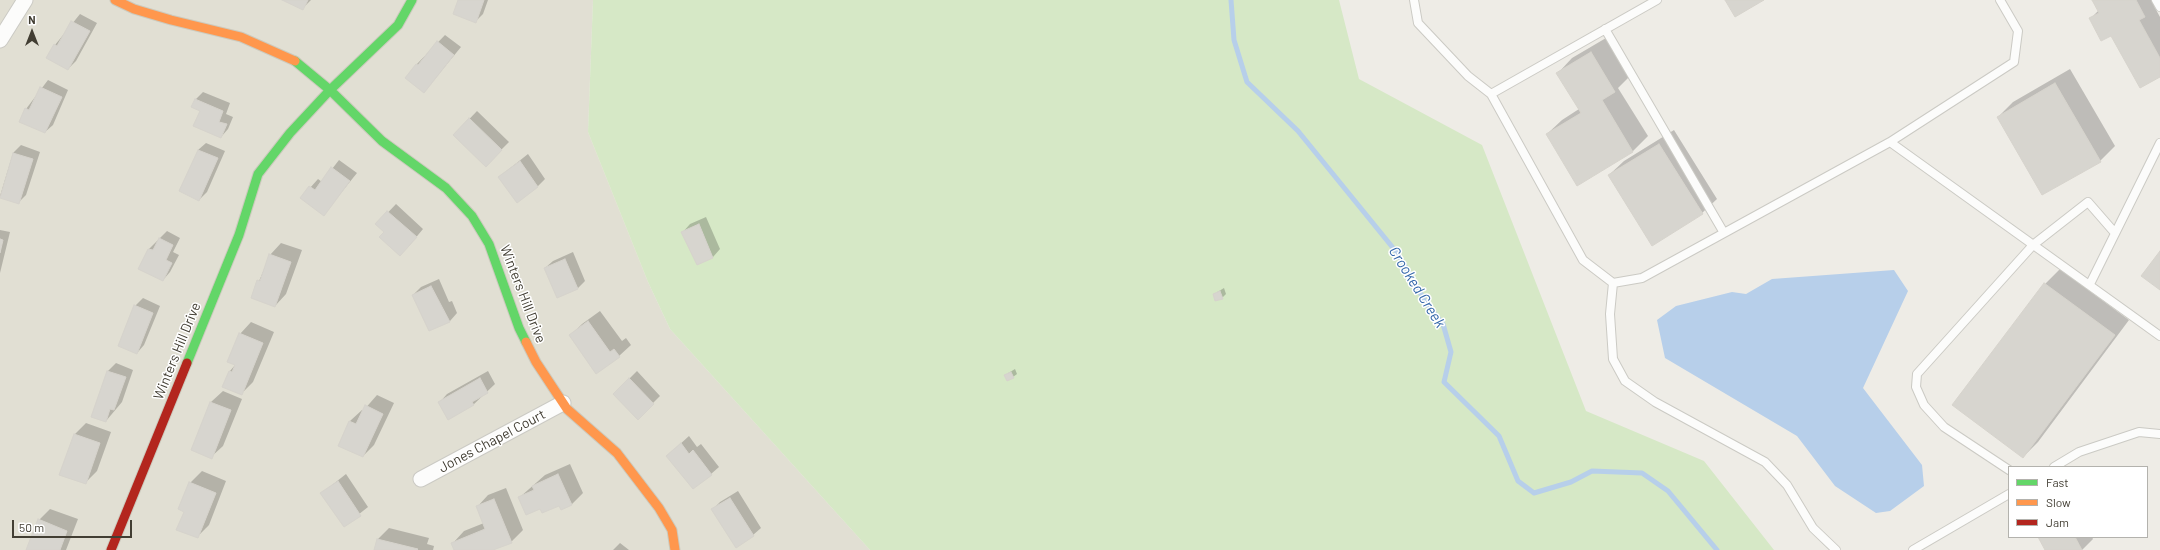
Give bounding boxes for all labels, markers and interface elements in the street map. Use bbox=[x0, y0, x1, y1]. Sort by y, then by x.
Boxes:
north arrow bbox=[12, 12, 52, 52]
text: N bbox=[28, 13, 36, 26]
street label: Winters Hill Drive bbox=[497, 243, 549, 345]
water label: Crooked Creek bbox=[1385, 243, 1449, 331]
street label: Winters Hill Drive bbox=[150, 300, 204, 402]
street label: Jones Chapel Court bbox=[436, 406, 548, 476]
legend bbox=[2008, 466, 2148, 538]
text: Fast bbox=[2046, 475, 2069, 489]
text: Slow bbox=[2046, 495, 2071, 509]
scale bar bbox=[14, 512, 134, 538]
text: Jam bbox=[2046, 515, 2069, 529]
text: 50 m bbox=[19, 520, 44, 534]

